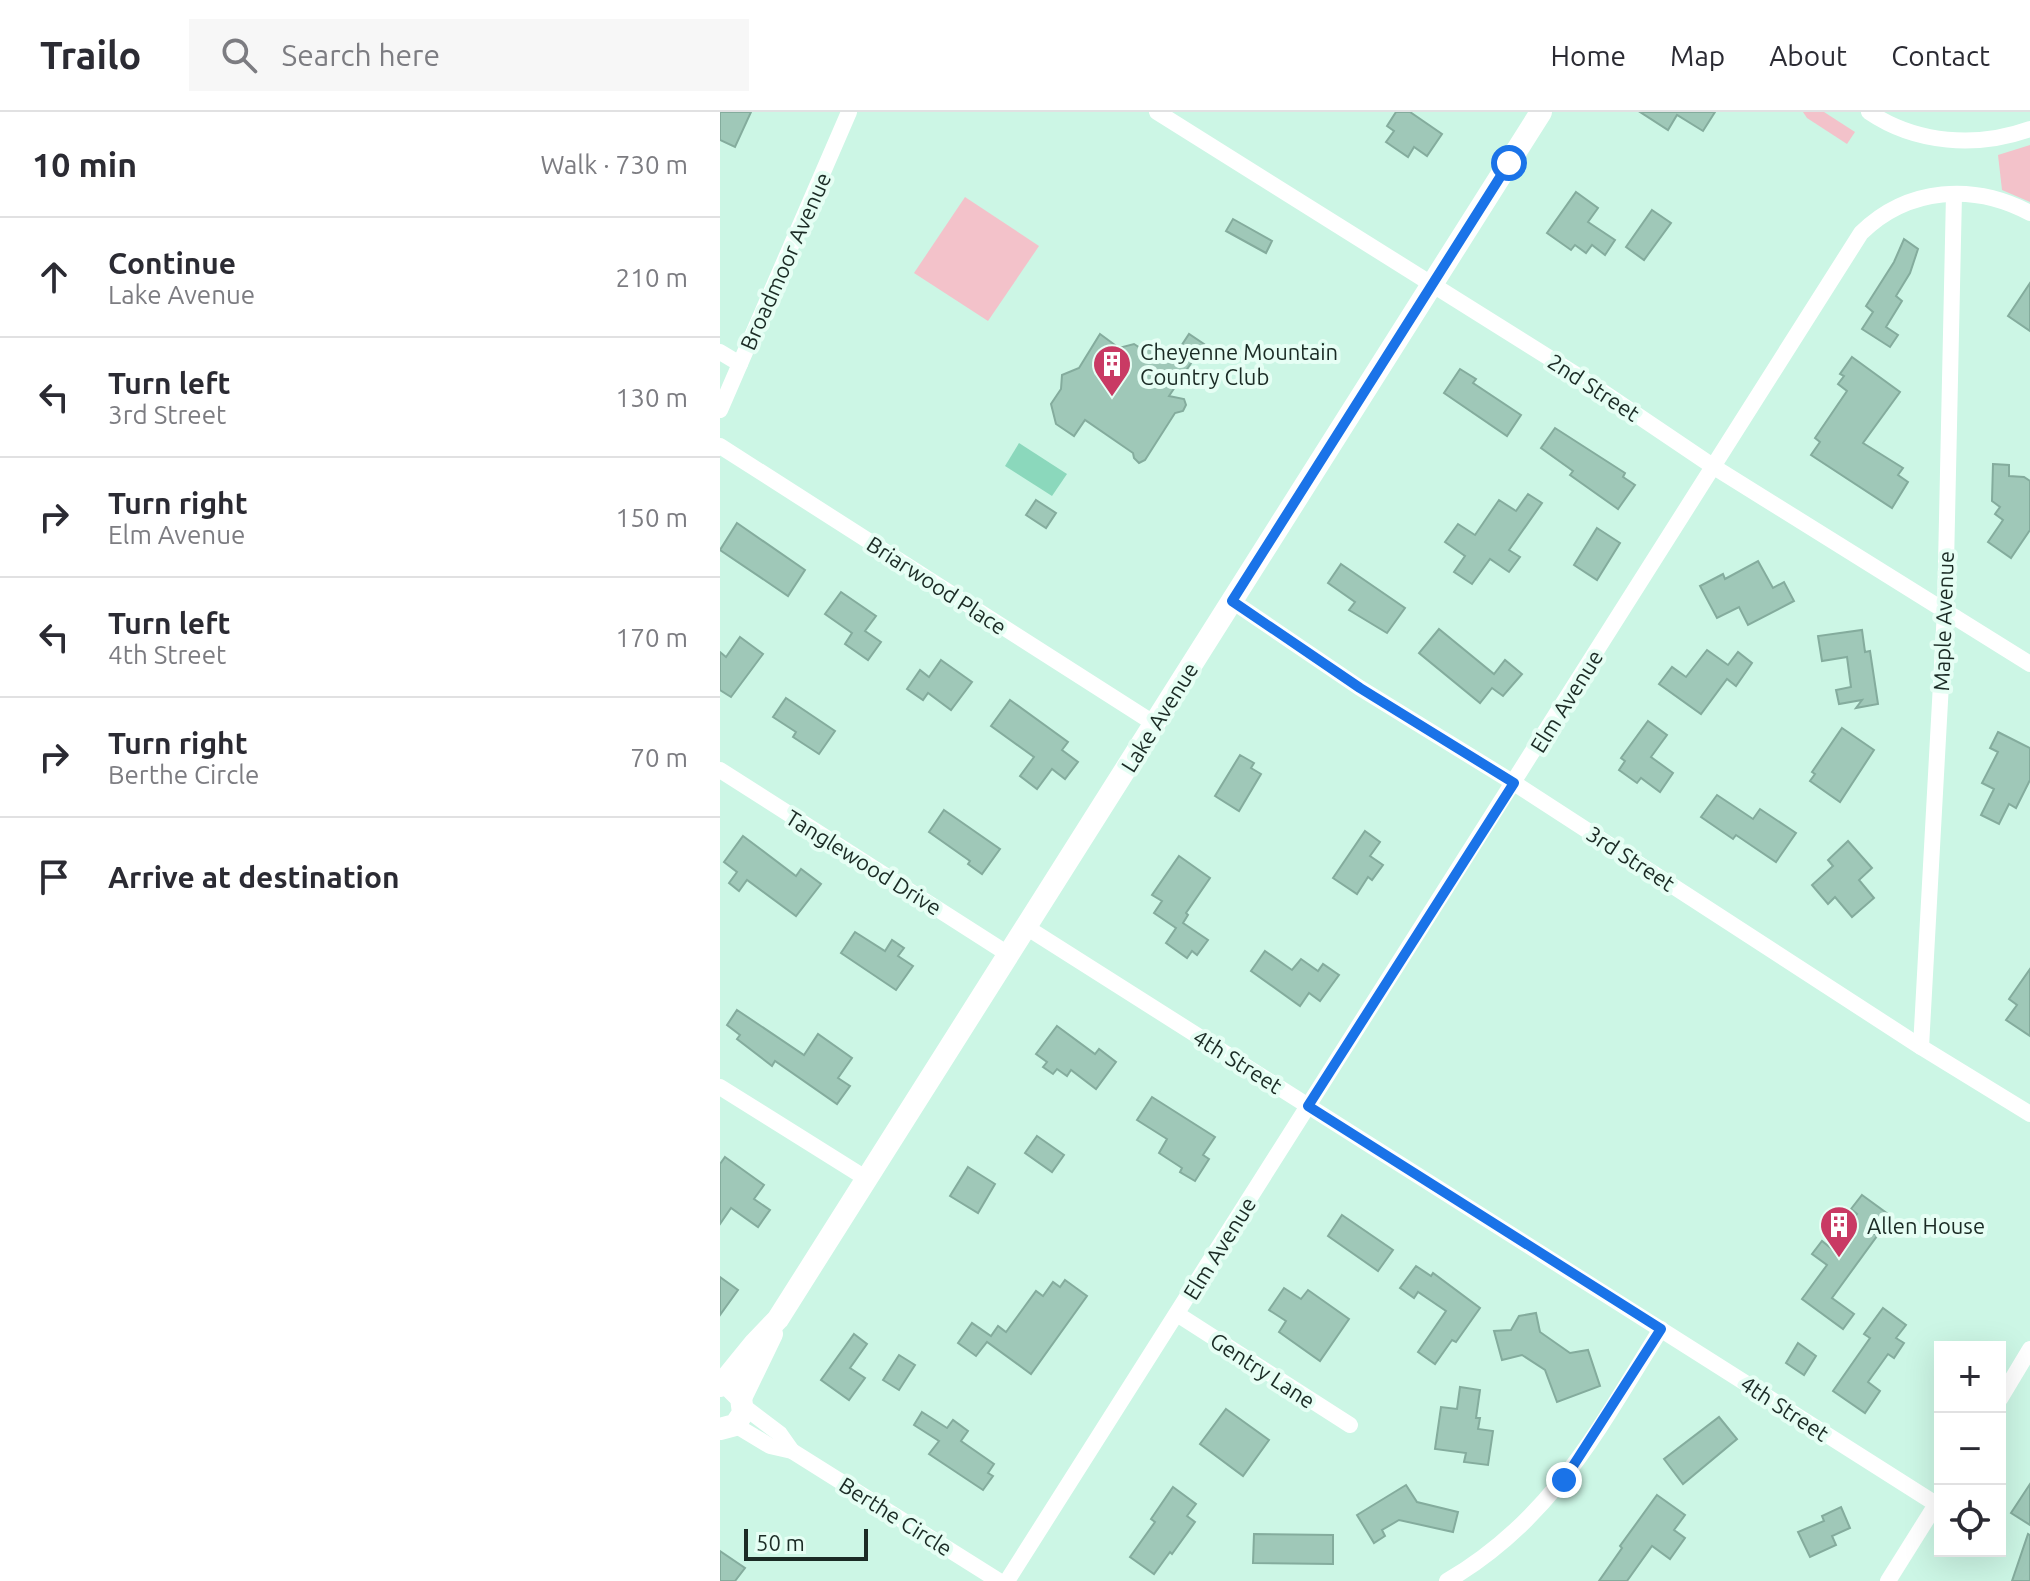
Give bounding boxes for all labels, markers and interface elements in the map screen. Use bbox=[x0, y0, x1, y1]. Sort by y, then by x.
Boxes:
search box bbox=[189, 19, 749, 91]
icon: search bbox=[217, 33, 261, 77]
text: Trailo bbox=[40, 34, 141, 76]
text: Search here bbox=[281, 38, 440, 72]
text: Home bbox=[1551, 40, 1626, 71]
text: Map bbox=[1670, 40, 1725, 71]
text: About bbox=[1769, 40, 1847, 71]
text: Contact bbox=[1891, 40, 1990, 71]
text: 10 min bbox=[32, 145, 137, 183]
route start bbox=[1491, 145, 1527, 181]
text: Walk · 730 m bbox=[540, 150, 688, 179]
street label: Broadmoor Avenue bbox=[735, 168, 835, 354]
text: Continue bbox=[108, 246, 236, 280]
icon: ahead bbox=[32, 255, 76, 299]
text: 210 m bbox=[616, 263, 688, 292]
text: Lake Avenue bbox=[108, 280, 255, 309]
place label: Cheyenne Mountain Country Club bbox=[1140, 339, 1338, 389]
building icon: Cheyenne Mountain Country Club bbox=[1091, 343, 1133, 398]
street label: 2nd Street bbox=[1543, 348, 1645, 426]
text: Turn left bbox=[108, 366, 230, 400]
icon: left bbox=[32, 375, 76, 419]
text: 130 m bbox=[616, 383, 688, 412]
text: 3rd Street bbox=[108, 400, 226, 429]
text: Turn right bbox=[108, 486, 248, 520]
icon: right bbox=[32, 495, 76, 539]
text: 150 m bbox=[616, 503, 688, 532]
text: Elm Avenue bbox=[108, 520, 245, 549]
street label: Briarwood Place bbox=[863, 531, 1011, 639]
street label: Maple Avenue bbox=[1928, 550, 1958, 692]
text: Turn left bbox=[108, 606, 230, 640]
icon: left bbox=[32, 615, 76, 659]
text: 170 m bbox=[616, 623, 688, 652]
text: 4th Street bbox=[108, 640, 226, 669]
street label: Elm Avenue bbox=[1525, 645, 1607, 757]
street label: Lake Avenue bbox=[1115, 658, 1203, 776]
text: Turn right bbox=[108, 726, 248, 760]
icon: right bbox=[32, 735, 76, 779]
text: 70 m bbox=[630, 743, 688, 772]
text: Berthe Circle bbox=[108, 760, 259, 789]
street label: Tanglewood Drive bbox=[782, 804, 946, 920]
street label: 3rd Street bbox=[1582, 820, 1680, 896]
icon: arrive bbox=[32, 855, 76, 899]
text: Arrive at destination bbox=[108, 860, 400, 894]
street label: 4th Street bbox=[1189, 1024, 1287, 1098]
street label: Elm Avenue bbox=[1178, 1192, 1260, 1304]
building icon: Allen House bbox=[1818, 1204, 1860, 1259]
place label: Allen House bbox=[1867, 1213, 1985, 1238]
street label: Gentry Lane bbox=[1206, 1327, 1320, 1413]
map controls bbox=[1934, 1341, 2006, 1557]
button: + bbox=[1934, 1341, 2006, 1413]
street label: 4th Street bbox=[1736, 1370, 1834, 1446]
button: − bbox=[1934, 1413, 2006, 1485]
route end bbox=[1546, 1462, 1582, 1498]
street label: Berthe Circle bbox=[835, 1471, 957, 1561]
button: locate bbox=[1934, 1485, 2006, 1557]
scale bar bbox=[744, 1525, 868, 1561]
text: 50 m bbox=[756, 1530, 805, 1555]

